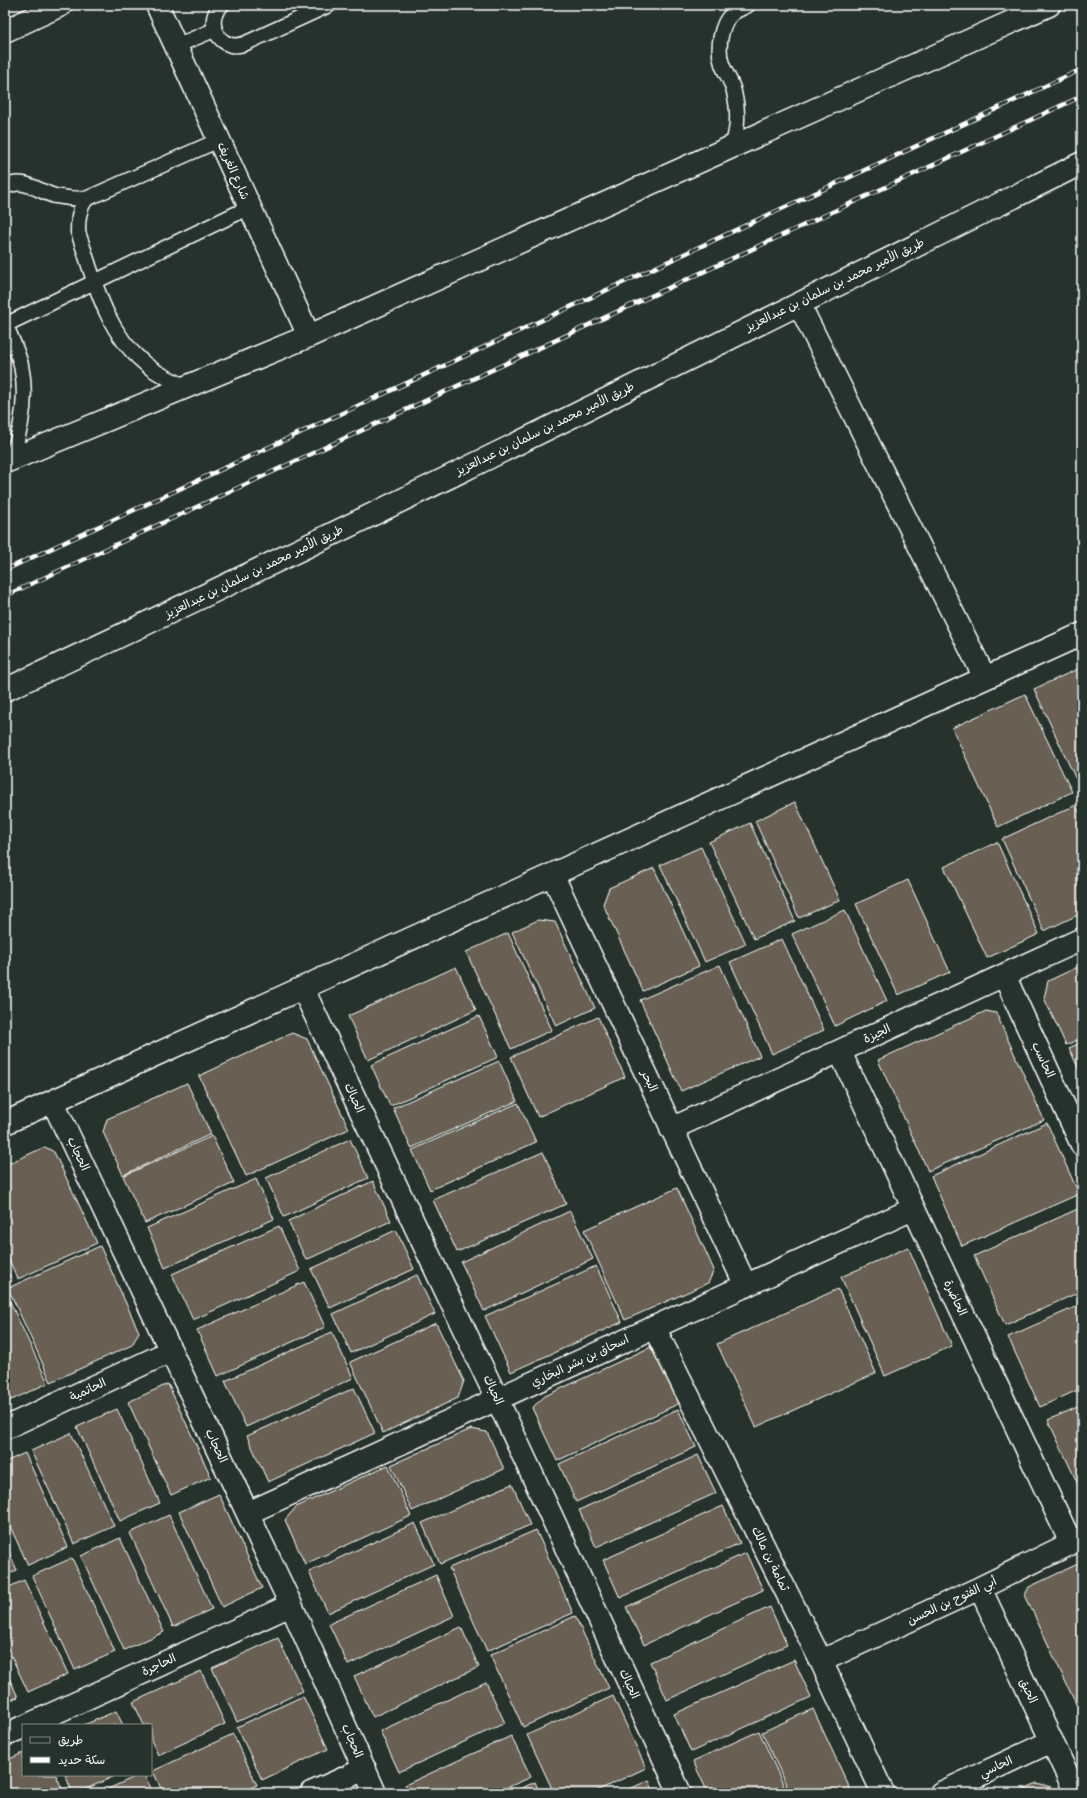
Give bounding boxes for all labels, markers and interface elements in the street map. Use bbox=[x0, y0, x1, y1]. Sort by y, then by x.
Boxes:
street label: شارع الغريف bbox=[213, 140, 252, 203]
street label: طريق الأمير محمد بن سلمان بن عبدالعزيز bbox=[742, 234, 927, 335]
street label: طريق الأمير محمد بن سلمان بن عبدالعزيز bbox=[452, 378, 637, 479]
street label: طريق الأمير محمد بن سلمان بن عبدالعزيز bbox=[161, 521, 346, 622]
street label: الجيزة bbox=[861, 1021, 893, 1047]
street label: الحاسب bbox=[1028, 1040, 1058, 1080]
street label: البحر bbox=[637, 1067, 661, 1094]
street label: الحباك bbox=[341, 1081, 367, 1115]
street label: الحجاب bbox=[64, 1135, 92, 1173]
street label: الحاضرة bbox=[940, 1278, 970, 1318]
street label: اسحاق بن بشر البخاري bbox=[529, 1332, 632, 1391]
street label: الحباك bbox=[480, 1373, 506, 1407]
street label: الحاتمية bbox=[67, 1375, 109, 1405]
street label: الحجاب bbox=[202, 1427, 230, 1465]
street label: ثمامة بن مالك bbox=[748, 1524, 792, 1594]
street label: أبي الفتوح بن الحسن bbox=[905, 1574, 1001, 1631]
street label: الحاجرة bbox=[139, 1651, 179, 1679]
street label: الحباك bbox=[616, 1667, 642, 1701]
street label: الحبق bbox=[1016, 1676, 1040, 1706]
street label: الحجاب bbox=[338, 1722, 366, 1760]
legend bbox=[22, 1724, 152, 1776]
text: طريق bbox=[58, 1733, 83, 1748]
text: سكة حديد bbox=[58, 1753, 105, 1768]
street label: الحاسي bbox=[977, 1753, 1016, 1784]

